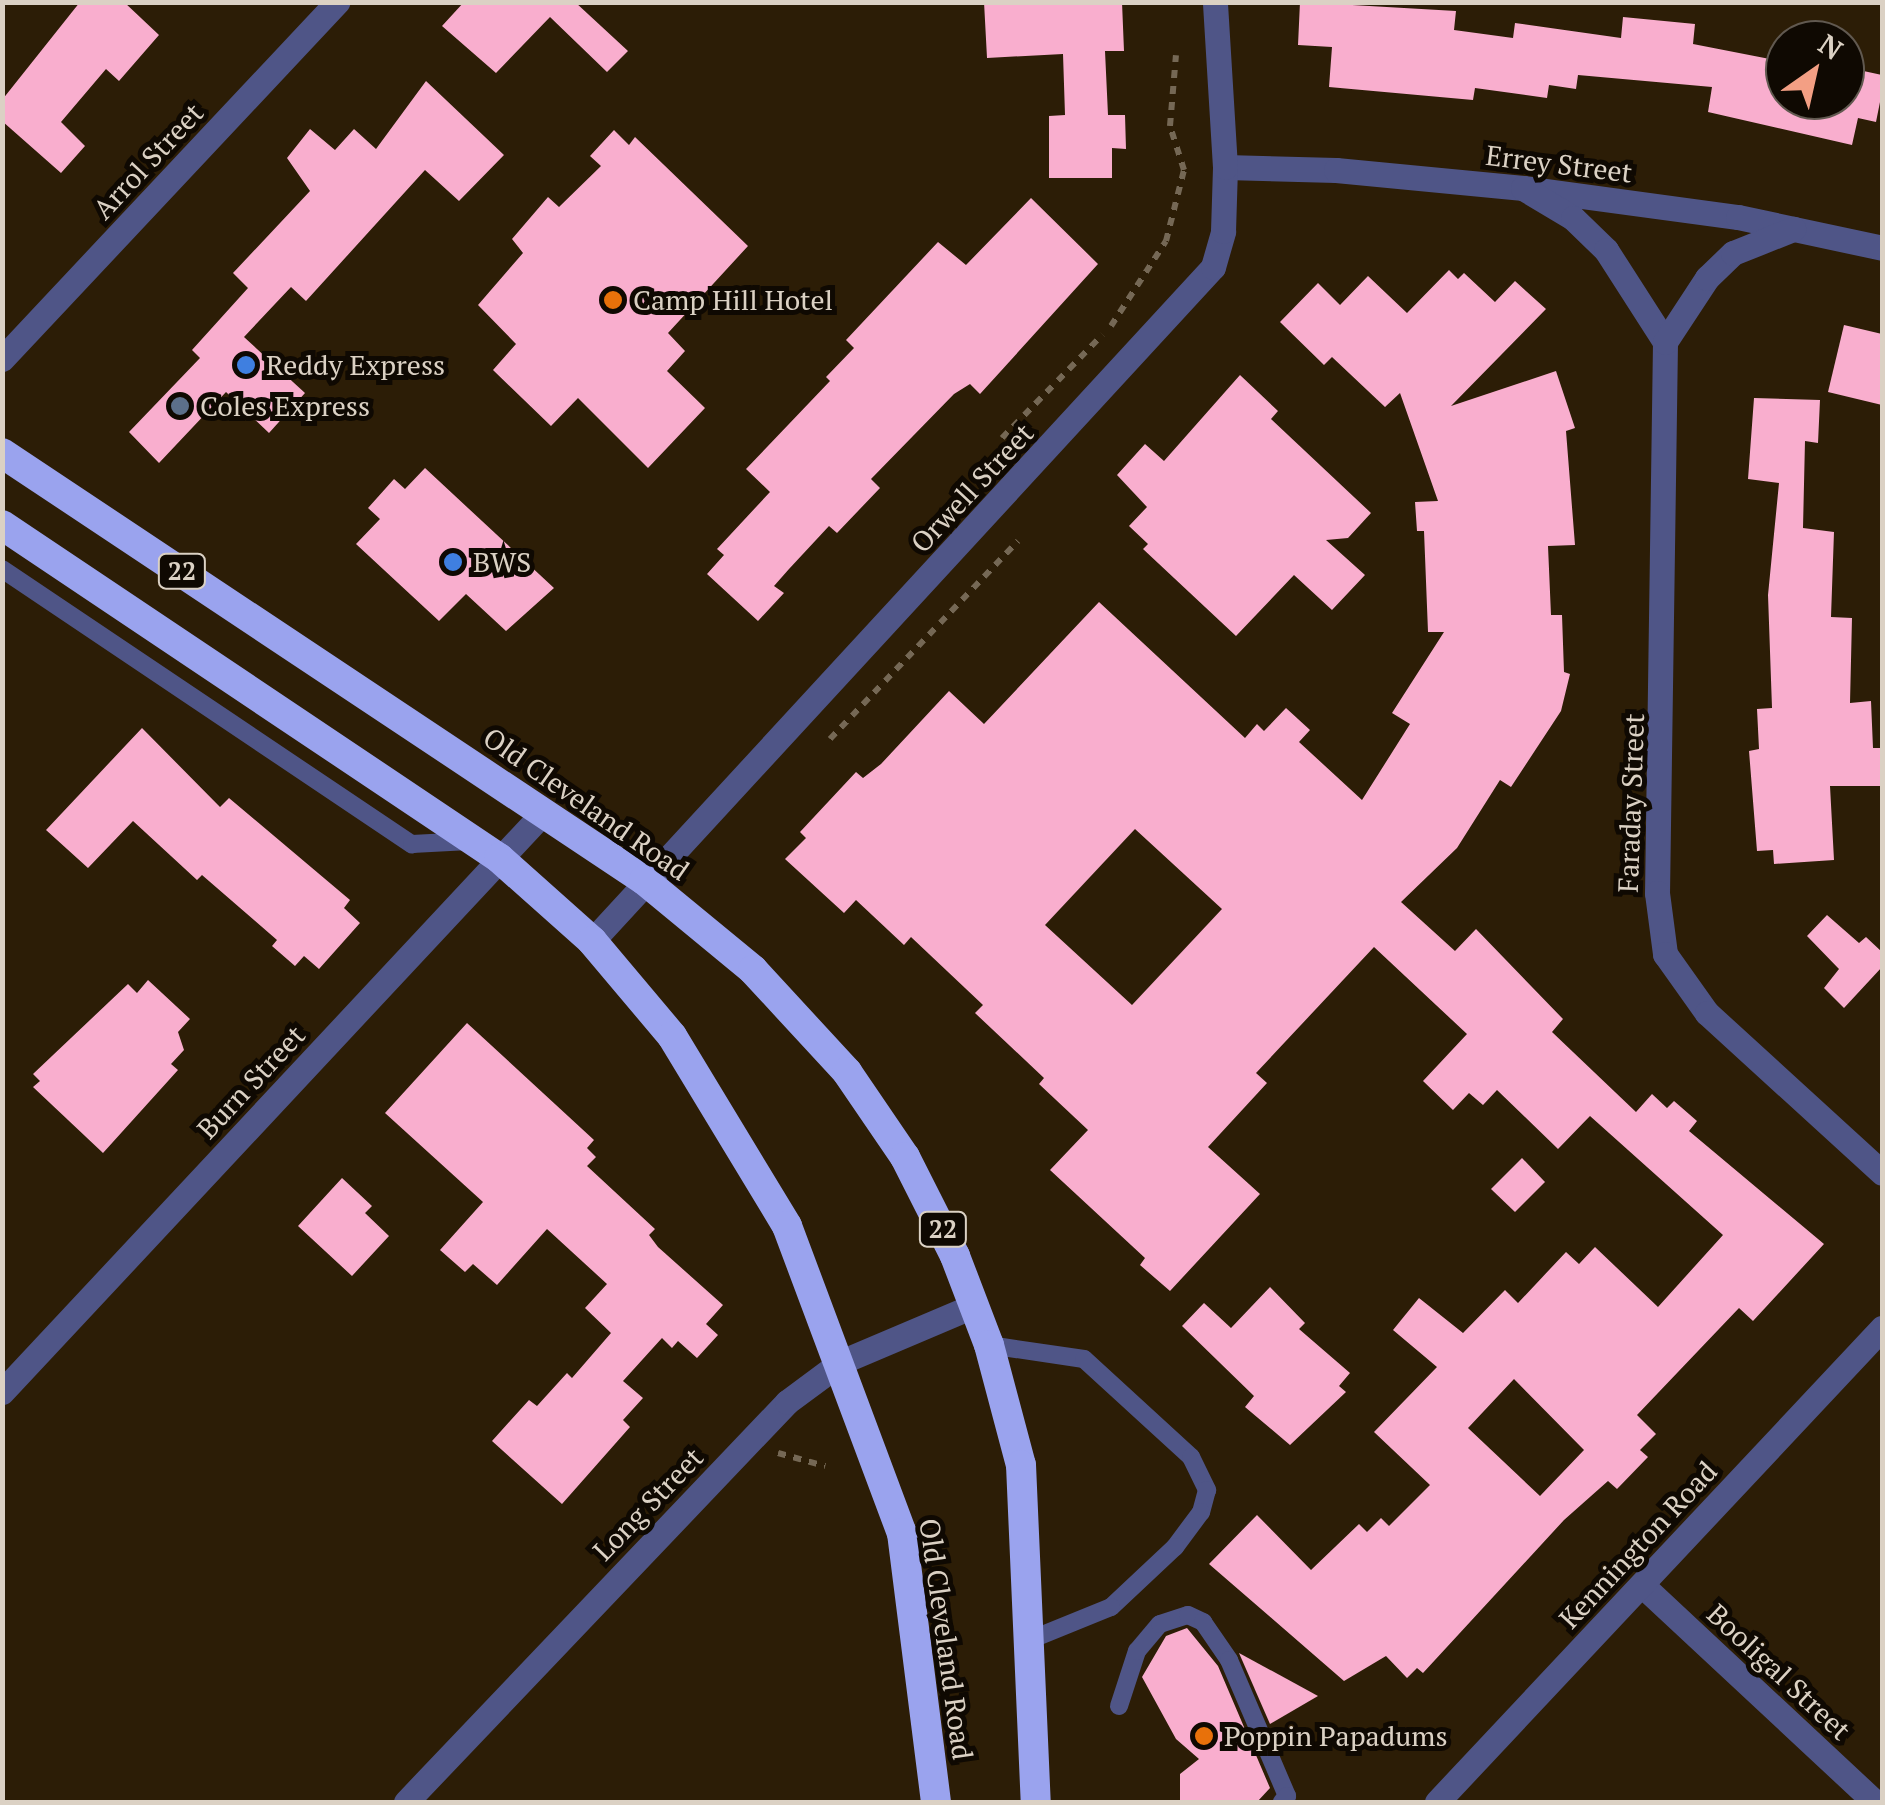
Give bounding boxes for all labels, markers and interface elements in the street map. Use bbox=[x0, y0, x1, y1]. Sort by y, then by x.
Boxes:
north arrow bbox=[1765, 20, 1865, 120]
text: N bbox=[1812, 25, 1850, 68]
street label: Arrol Street bbox=[86, 96, 210, 226]
street label: Errey Street bbox=[1484, 138, 1634, 190]
place label: Camp Hill Hotel bbox=[633, 283, 833, 317]
marker: Camp Hill Hotel bbox=[602, 289, 624, 311]
place label: Reddy Express bbox=[266, 348, 445, 382]
marker: Reddy Express bbox=[235, 354, 257, 376]
place label: Coles Express bbox=[200, 389, 370, 423]
marker: Coles Express bbox=[169, 395, 191, 417]
street label: Orwell Street bbox=[904, 416, 1040, 560]
place label: BWS bbox=[473, 545, 531, 579]
road number: 22 bbox=[157, 551, 207, 591]
marker: BWS bbox=[442, 551, 464, 573]
street label: Faraday Street bbox=[1611, 713, 1651, 893]
street label: Old Cleveland Road bbox=[477, 720, 695, 888]
street label: Burn Street bbox=[190, 1019, 312, 1145]
road number: 22 bbox=[918, 1209, 968, 1249]
street label: Long Street bbox=[586, 1441, 710, 1567]
street label: Kennington Road bbox=[1552, 1455, 1724, 1635]
street label: Old Cleveland Road bbox=[912, 1516, 980, 1762]
street label: Booligal Street bbox=[1700, 1597, 1858, 1747]
place label: Poppin Papadums bbox=[1224, 1719, 1448, 1753]
marker: Poppin Papadums bbox=[1193, 1725, 1215, 1747]

